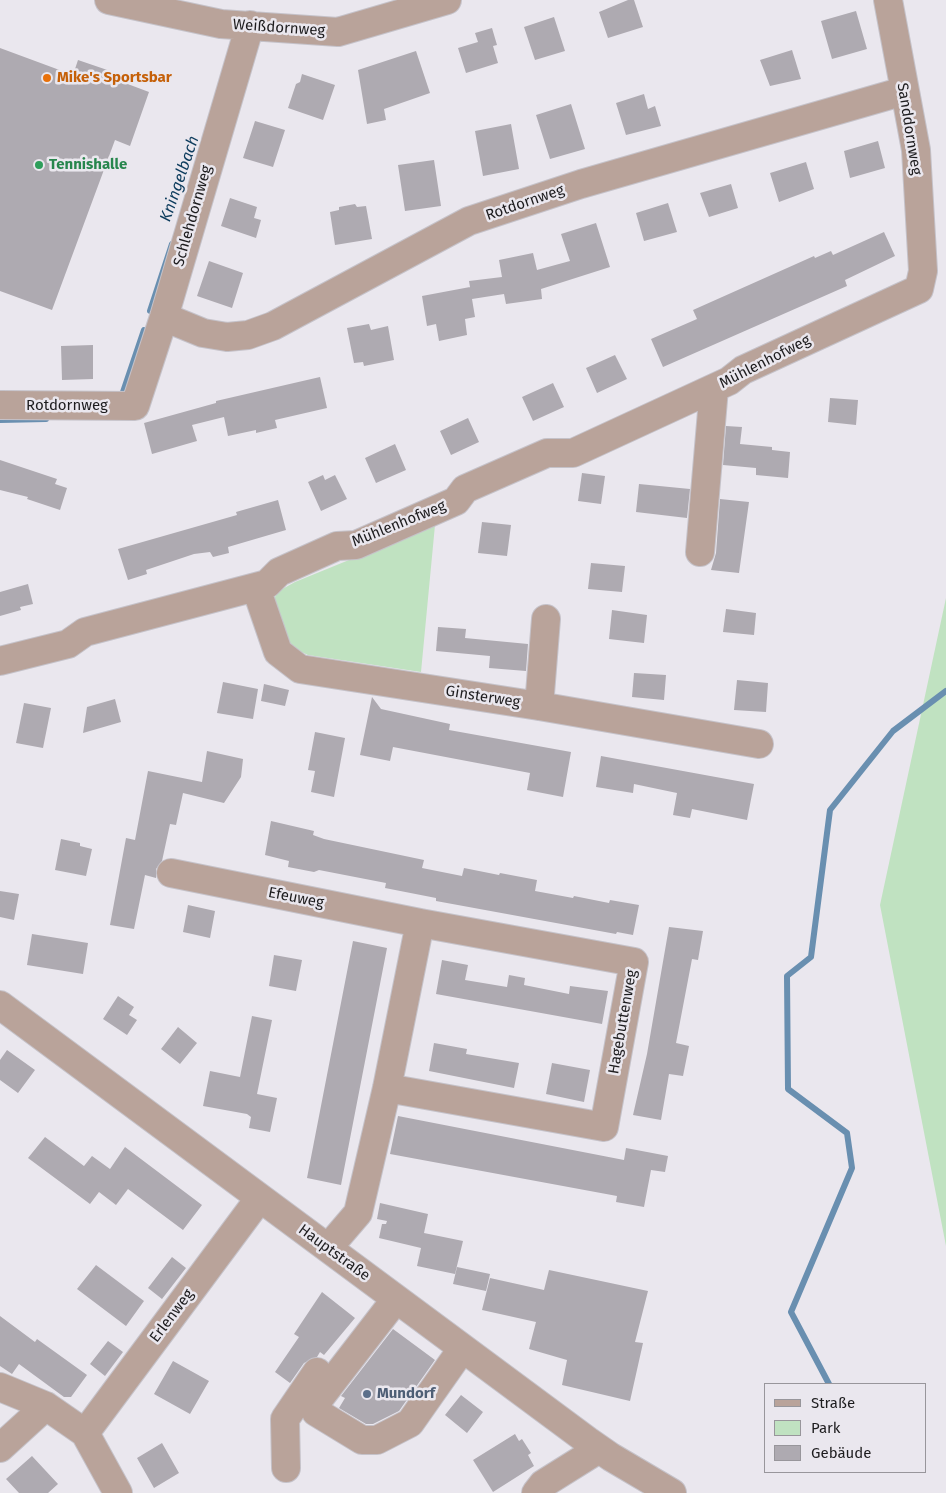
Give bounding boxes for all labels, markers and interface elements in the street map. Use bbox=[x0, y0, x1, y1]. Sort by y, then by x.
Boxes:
street label: Weißdornweg bbox=[232, 16, 326, 40]
place label: Mike's Sportsbar bbox=[57, 69, 172, 87]
marker: Mike's Sportsbar bbox=[41, 72, 53, 84]
street label: Sanddornweg bbox=[893, 82, 925, 176]
water label: Kningelbach bbox=[156, 133, 204, 225]
place label: Tennishalle bbox=[49, 156, 127, 174]
marker: Tennishalle bbox=[33, 159, 45, 171]
street label: Schlehdornweg bbox=[170, 163, 216, 269]
street label: Rotdornweg bbox=[483, 181, 567, 225]
street label: Mühlenhofweg bbox=[716, 331, 814, 393]
street label: Rotdornweg bbox=[26, 397, 108, 415]
street label: Mühlenhofweg bbox=[349, 497, 449, 551]
street label: Ginsterweg bbox=[444, 682, 522, 712]
street label: Efeuweg bbox=[267, 884, 325, 912]
street label: Hagebuttenweg bbox=[605, 968, 641, 1076]
street label: Hauptstraße bbox=[295, 1221, 373, 1285]
street label: Erlenweg bbox=[146, 1286, 198, 1346]
legend bbox=[764, 1383, 926, 1473]
place label: Mundorf bbox=[377, 1385, 435, 1403]
marker: Mundorf bbox=[361, 1388, 373, 1400]
text: Straße bbox=[811, 1394, 855, 1412]
text: Park bbox=[811, 1419, 841, 1437]
text: Gebäude bbox=[811, 1444, 871, 1462]

